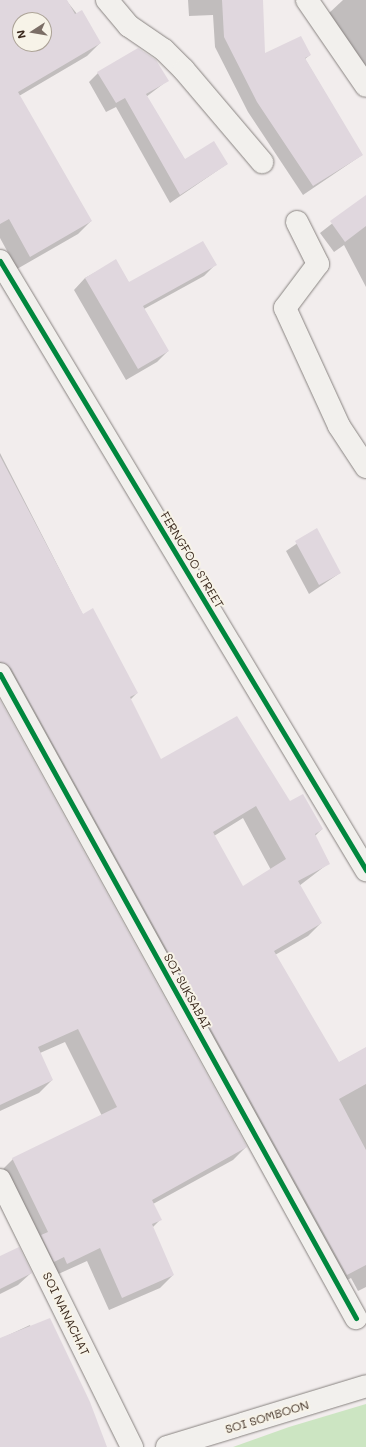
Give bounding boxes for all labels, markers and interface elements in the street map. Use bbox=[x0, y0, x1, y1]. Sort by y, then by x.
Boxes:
north arrow bbox=[12, 12, 52, 52]
text: N bbox=[13, 29, 29, 40]
street label: FERNGFOO STREET bbox=[157, 509, 227, 611]
street label: SOI SUKSABAI bbox=[160, 951, 214, 1031]
street label: SOI NANACHAT bbox=[40, 1270, 92, 1358]
street label: SOI SOMBOON bbox=[224, 1397, 310, 1437]

